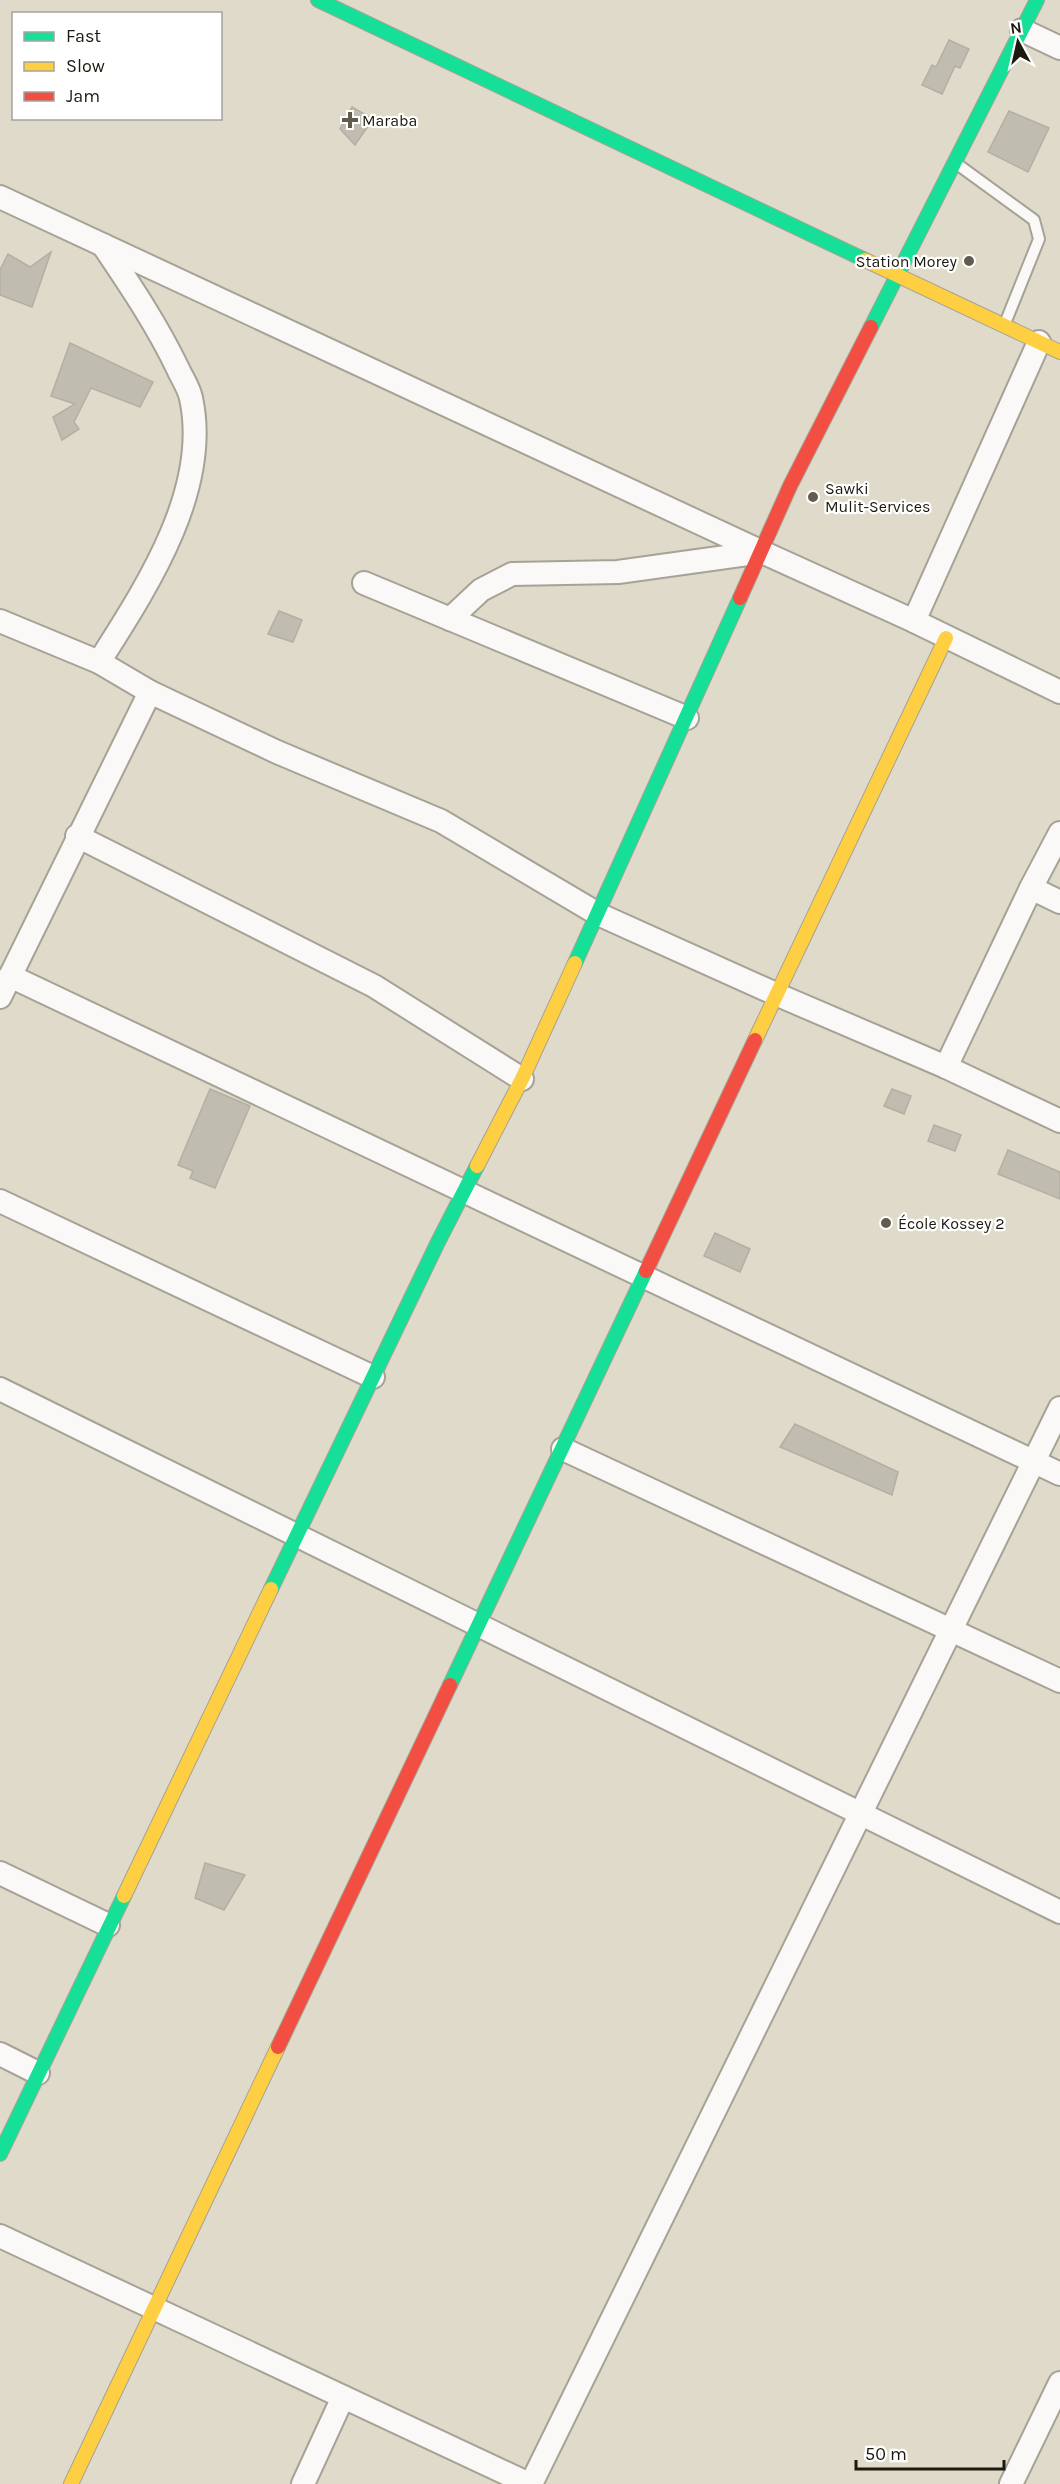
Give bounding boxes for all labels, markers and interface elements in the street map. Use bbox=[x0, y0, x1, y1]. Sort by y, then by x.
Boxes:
legend bbox=[12, 12, 222, 120]
north arrow bbox=[988, 12, 1048, 72]
text: N bbox=[1009, 17, 1023, 38]
text: Fast bbox=[66, 25, 101, 47]
text: Slow bbox=[66, 55, 105, 77]
text: Jam bbox=[66, 85, 100, 107]
place label: Maraba bbox=[362, 111, 417, 130]
marker: Maraba bbox=[343, 113, 357, 127]
place label: Station Morey bbox=[856, 252, 958, 271]
marker: Station Morey bbox=[962, 254, 976, 268]
place label: Sawki Mulit-Services bbox=[825, 479, 930, 516]
marker: Sawki Mulit-Services bbox=[806, 490, 820, 504]
place label: École Kossey 2 bbox=[898, 1214, 1005, 1233]
marker: École Kossey 2 bbox=[879, 1216, 893, 1230]
scale bar bbox=[856, 2433, 1004, 2471]
text: 50 m bbox=[865, 2443, 907, 2465]

